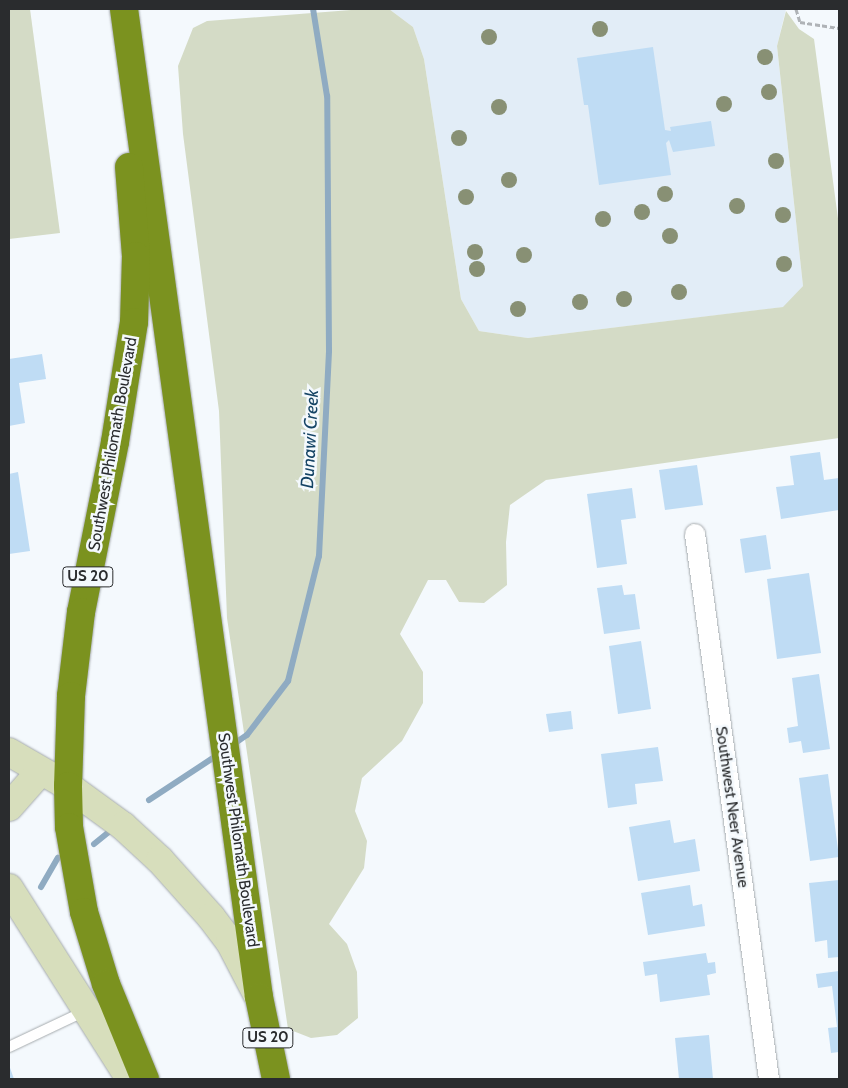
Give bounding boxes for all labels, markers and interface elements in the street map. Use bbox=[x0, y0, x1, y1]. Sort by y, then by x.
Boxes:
street label: Southwest Philomath Boulevard bbox=[85, 336, 141, 552]
water label: Dunawi Creek bbox=[297, 389, 323, 489]
road number: US 20 bbox=[62, 564, 114, 590]
street label: Southwest Neer Avenue bbox=[711, 725, 753, 889]
street label: Southwest Philomath Boulevard bbox=[213, 732, 263, 948]
road number: US 20 bbox=[242, 1026, 294, 1050]

